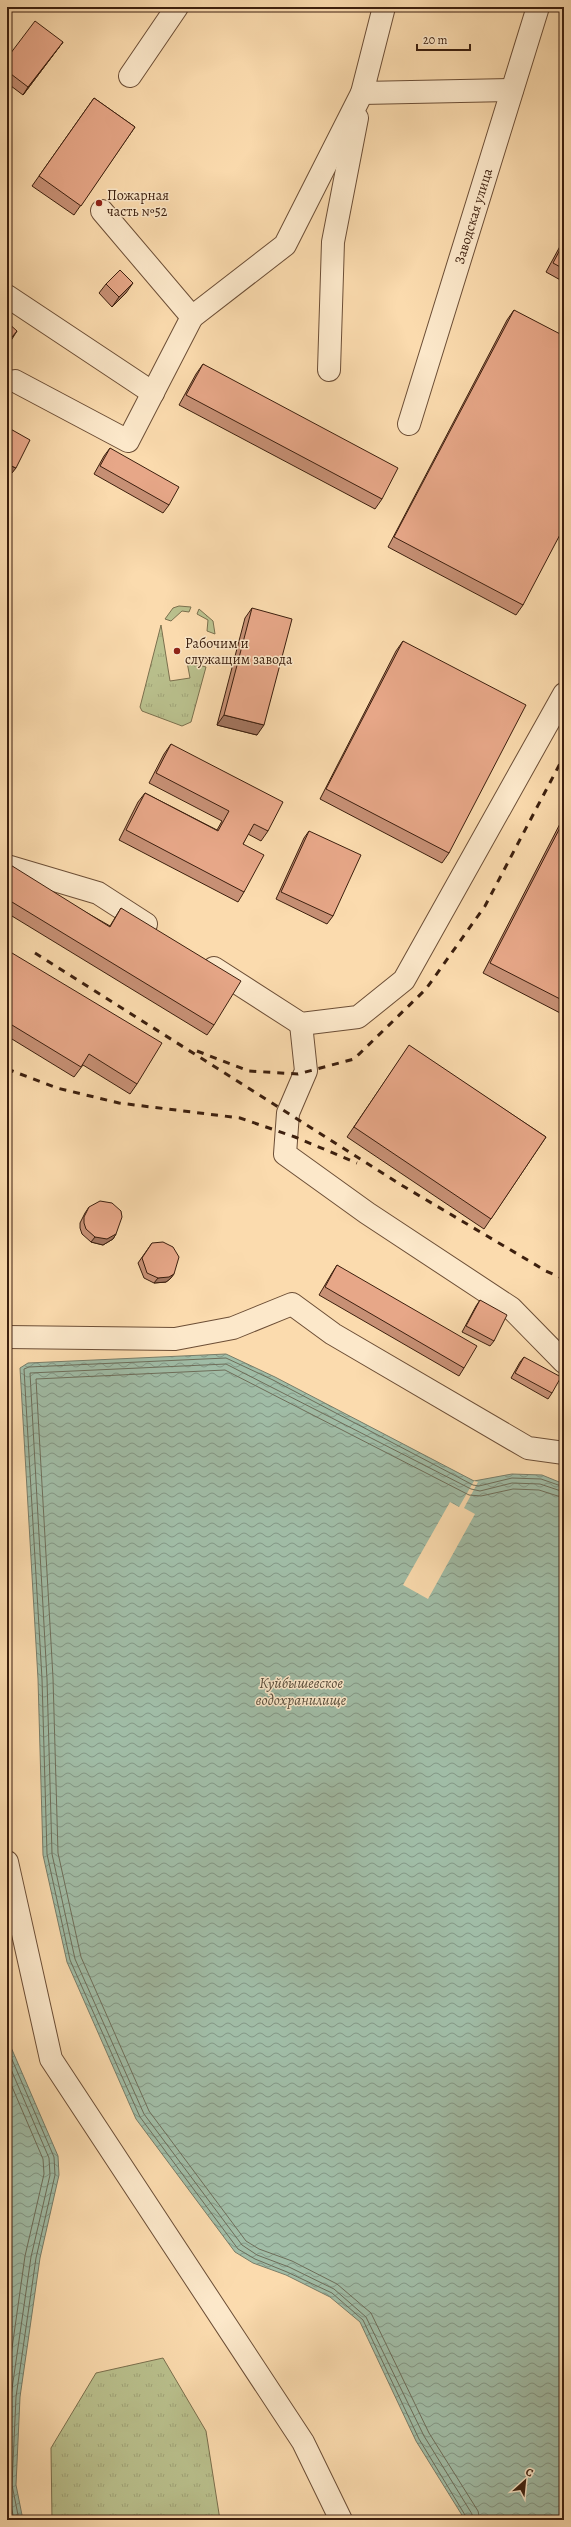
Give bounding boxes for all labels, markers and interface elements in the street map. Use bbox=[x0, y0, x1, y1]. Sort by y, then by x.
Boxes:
scale bar bbox=[417, 26, 470, 52]
text: 20 m bbox=[423, 32, 447, 48]
street label: Заводская улица bbox=[450, 165, 497, 266]
place label: Пожарная часть №52 bbox=[107, 186, 169, 221]
marker: Пожарная часть №52 bbox=[94, 198, 104, 208]
place label: Рабочим и служащим завода bbox=[185, 634, 293, 669]
marker: Рабочим и служащим завода bbox=[172, 646, 182, 656]
water label: Куйбышевское водохранилище bbox=[256, 1673, 347, 1710]
north arrow bbox=[505, 2461, 545, 2501]
text: С bbox=[523, 2464, 536, 2481]

